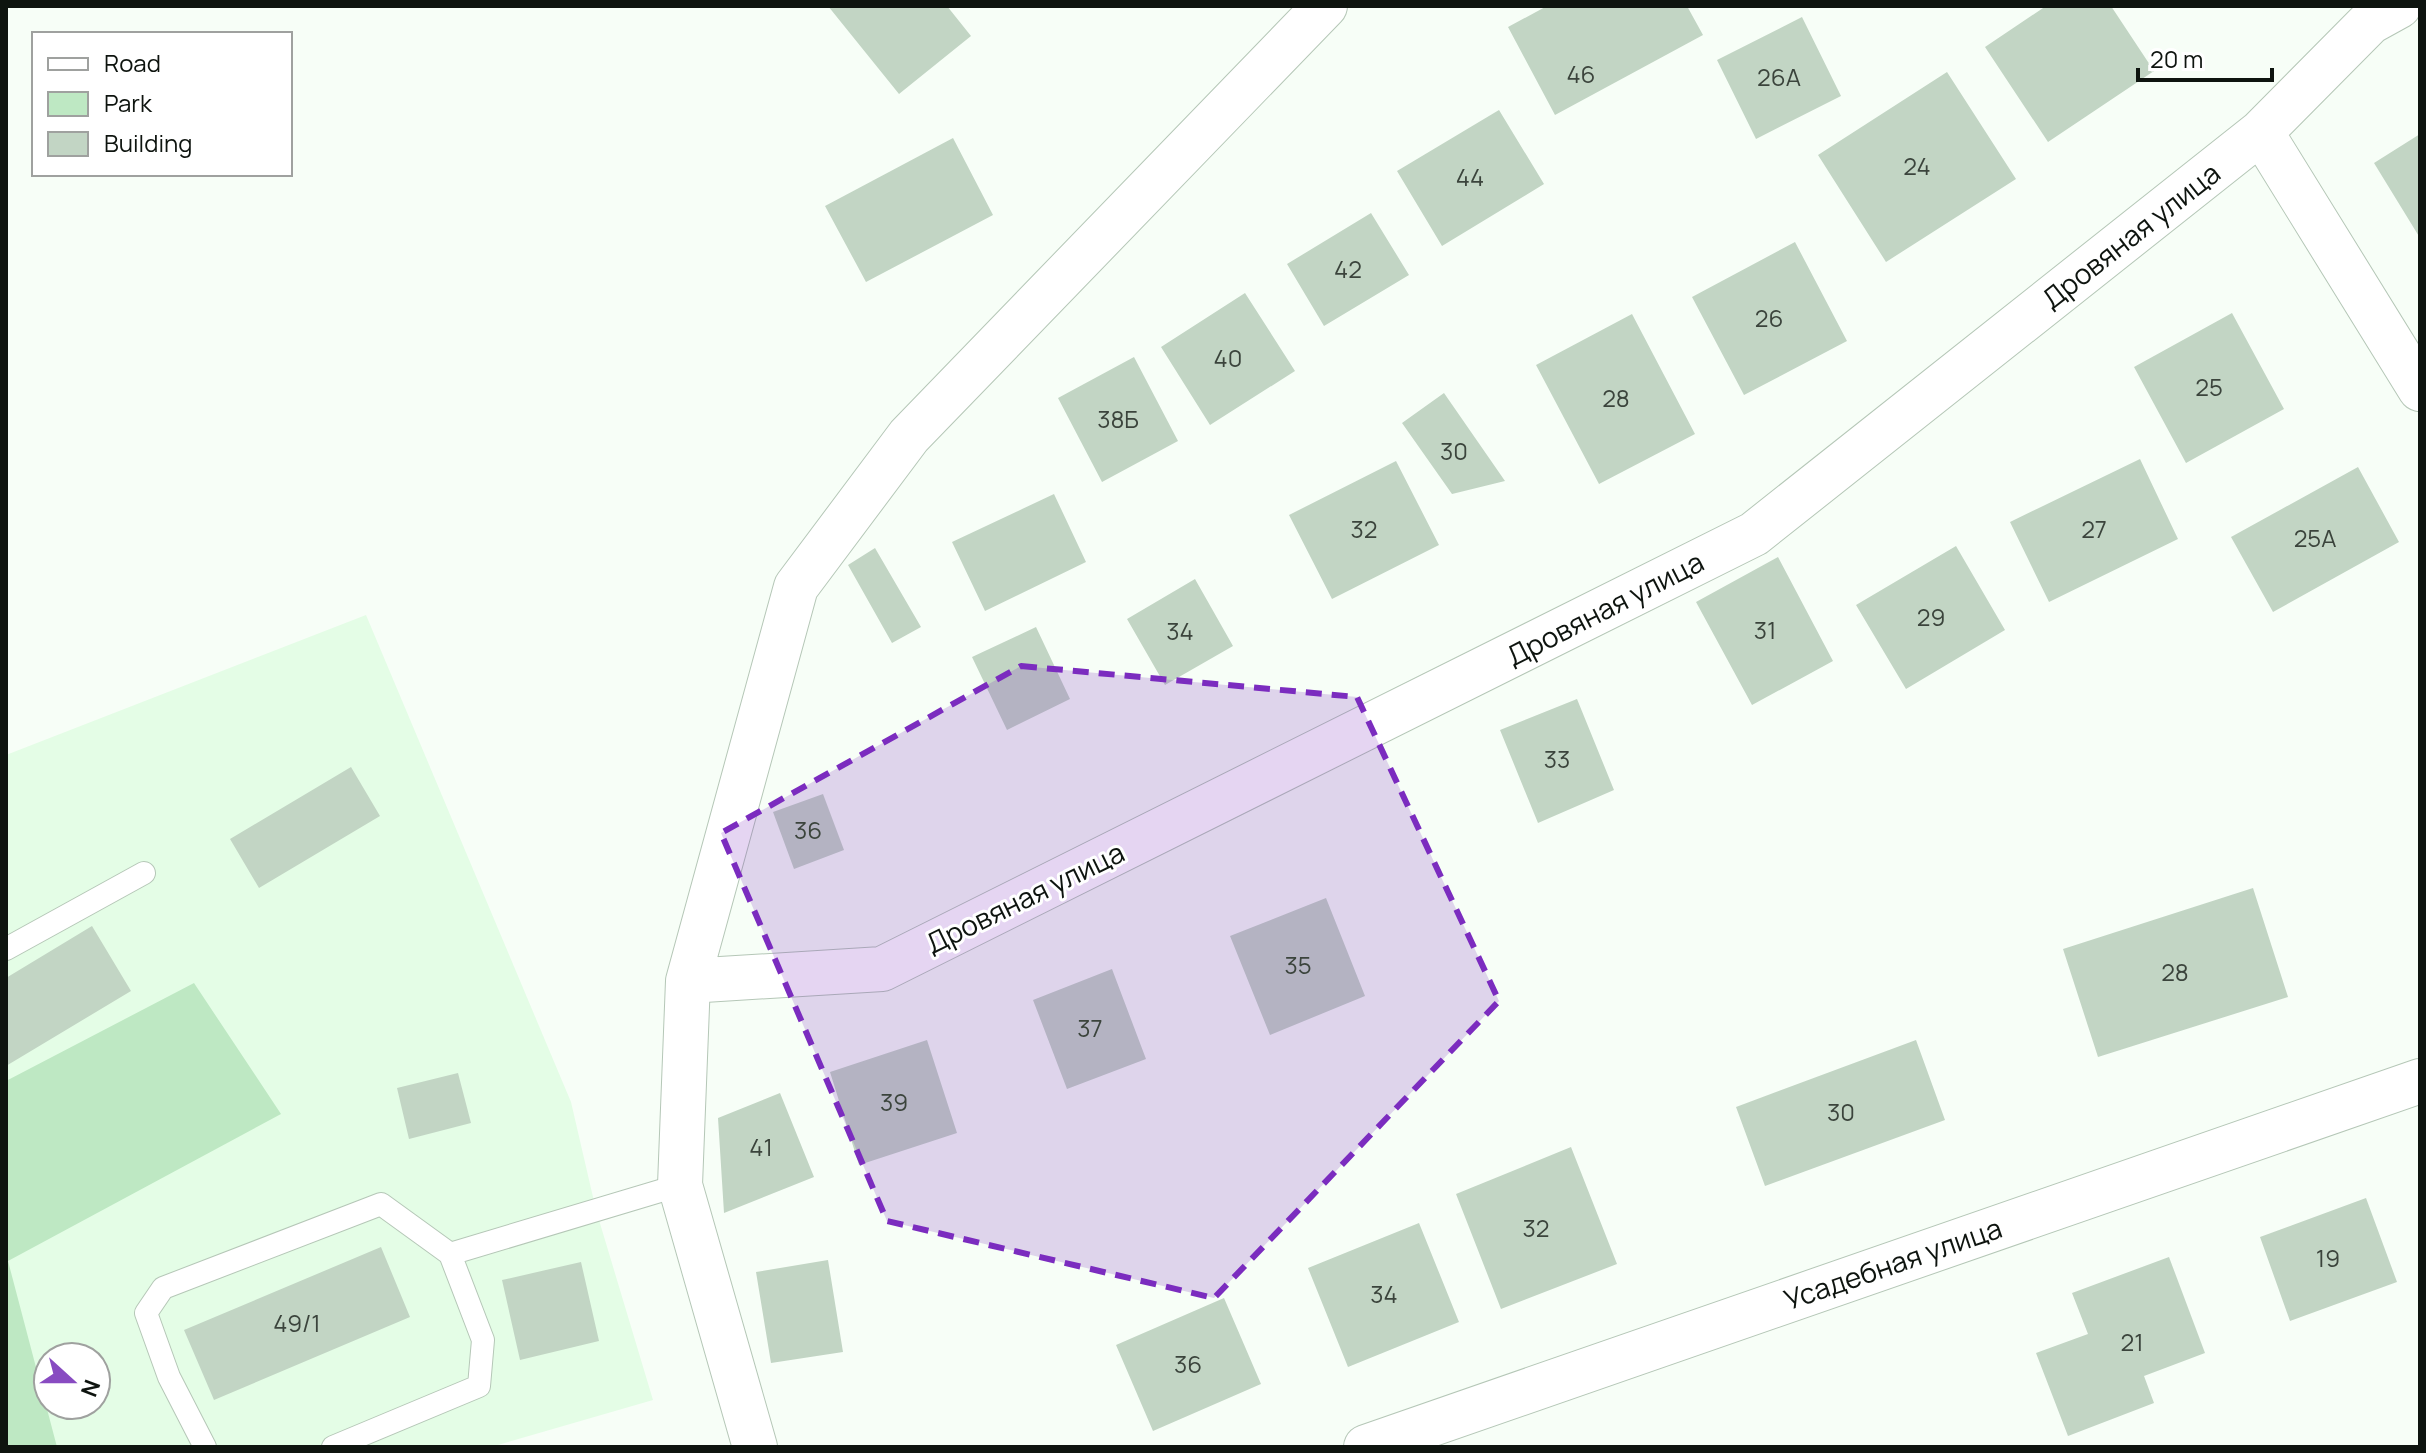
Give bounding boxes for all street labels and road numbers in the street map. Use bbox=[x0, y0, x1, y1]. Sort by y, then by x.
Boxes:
street label: Дровяная улица bbox=[2033, 154, 2227, 317]
street label: Дровяная улица bbox=[1499, 542, 1710, 674]
street label: Дровяная улица bbox=[919, 833, 1130, 962]
street label: Усадебная улица bbox=[1779, 1208, 2007, 1318]

